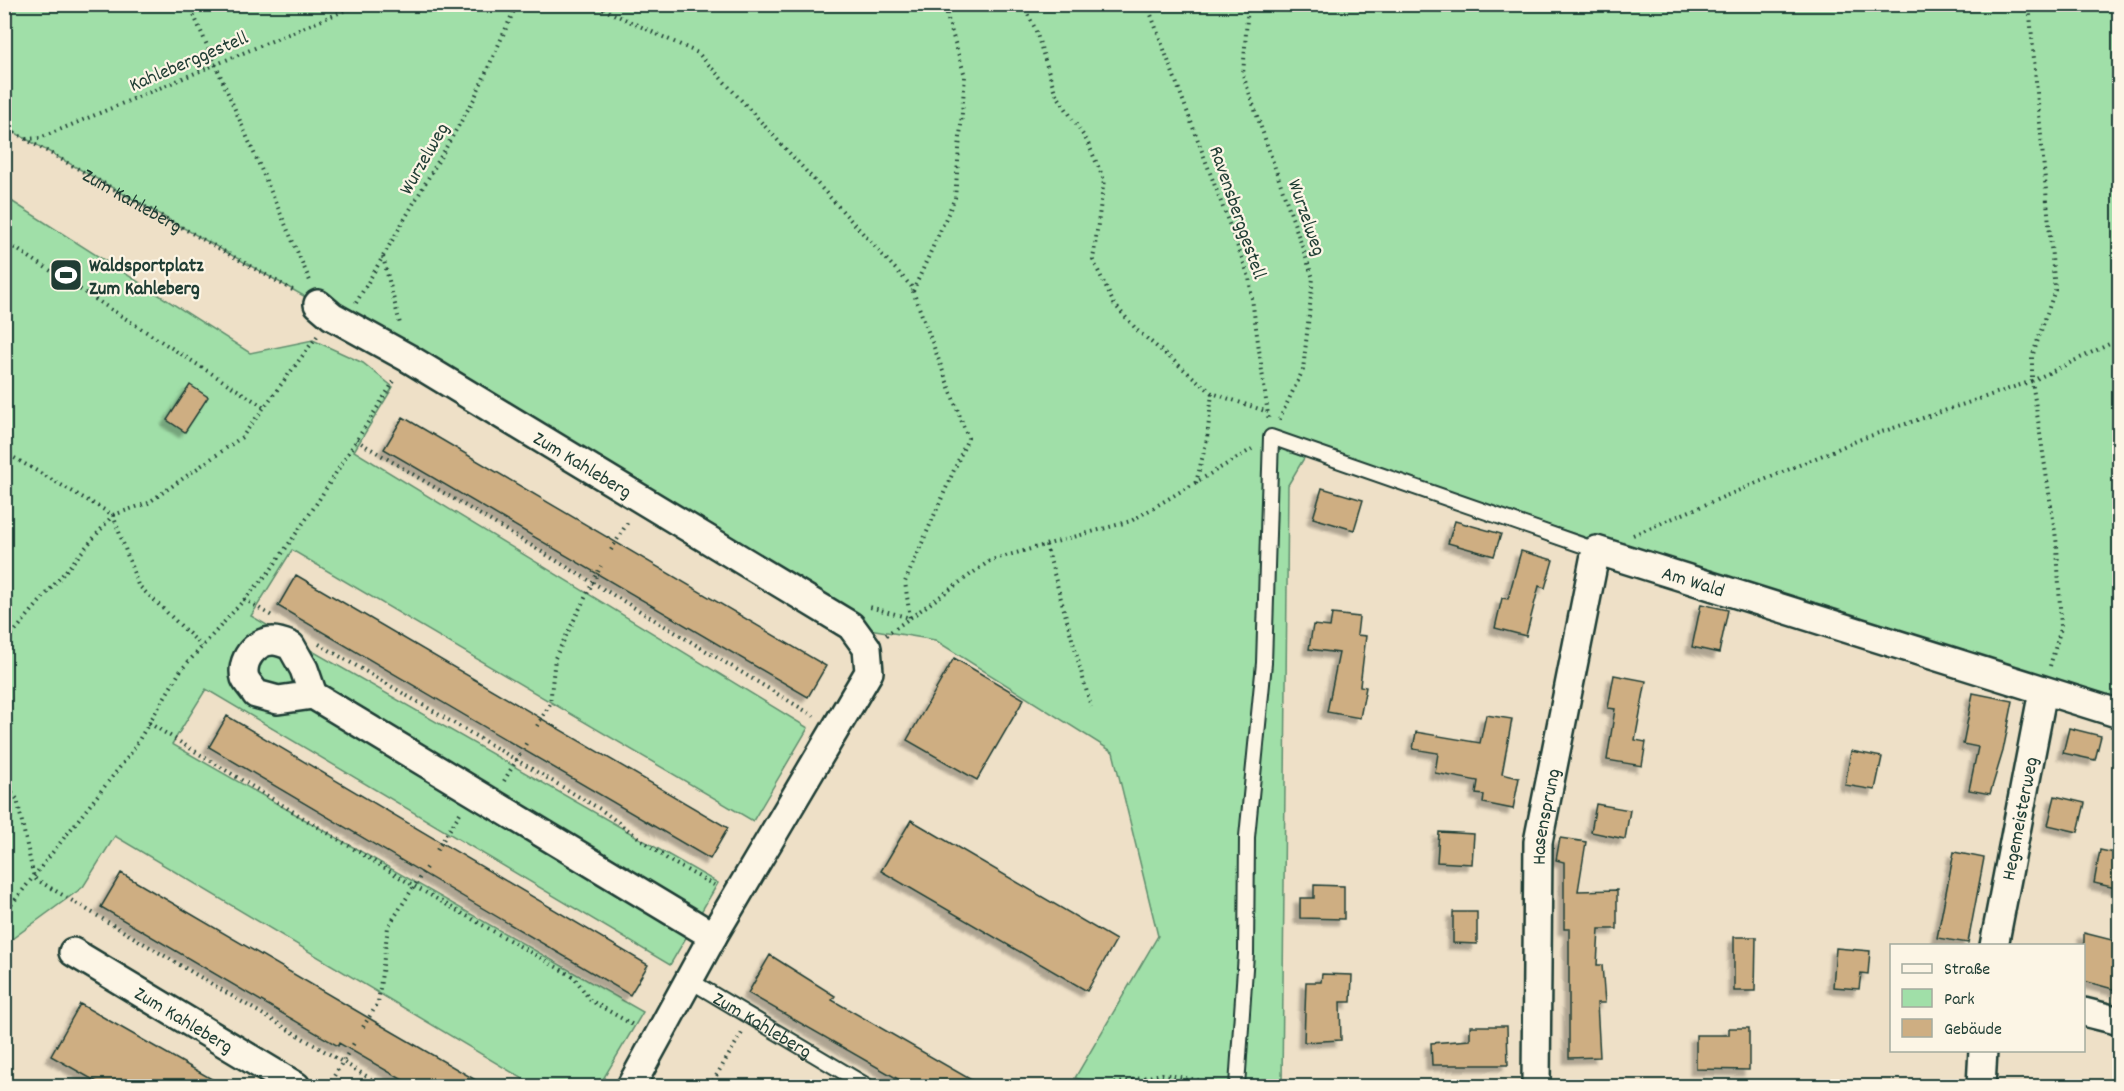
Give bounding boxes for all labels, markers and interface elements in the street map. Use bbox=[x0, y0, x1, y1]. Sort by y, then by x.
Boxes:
street label: Kahleberggestell bbox=[125, 25, 253, 100]
street label: Wurzelweg bbox=[394, 118, 458, 201]
street label: Ravensberggestell bbox=[1200, 143, 1272, 284]
street label: Zum Kahleberg bbox=[76, 163, 187, 242]
street label: Wurzelweg bbox=[1279, 176, 1331, 260]
place label: Waldsportplatz Zum Kahleberg bbox=[89, 253, 204, 304]
sports icon: Waldsportplatz Zum Kahleberg bbox=[48, 257, 84, 293]
street label: Zum Kahleberg bbox=[527, 426, 636, 507]
street label: Am Wald bbox=[1658, 560, 1728, 606]
street label: Hegemeisterweg bbox=[1996, 755, 2047, 883]
street label: Hasensprung bbox=[1527, 766, 1569, 865]
legend bbox=[1890, 944, 2085, 1052]
text: Straße bbox=[1944, 958, 1990, 983]
street label: Zum Kahleberg bbox=[128, 981, 238, 1062]
street label: Zum Kahleberg bbox=[707, 986, 816, 1067]
text: Park bbox=[1944, 988, 1975, 1013]
text: Gebäude bbox=[1944, 1018, 2002, 1043]

